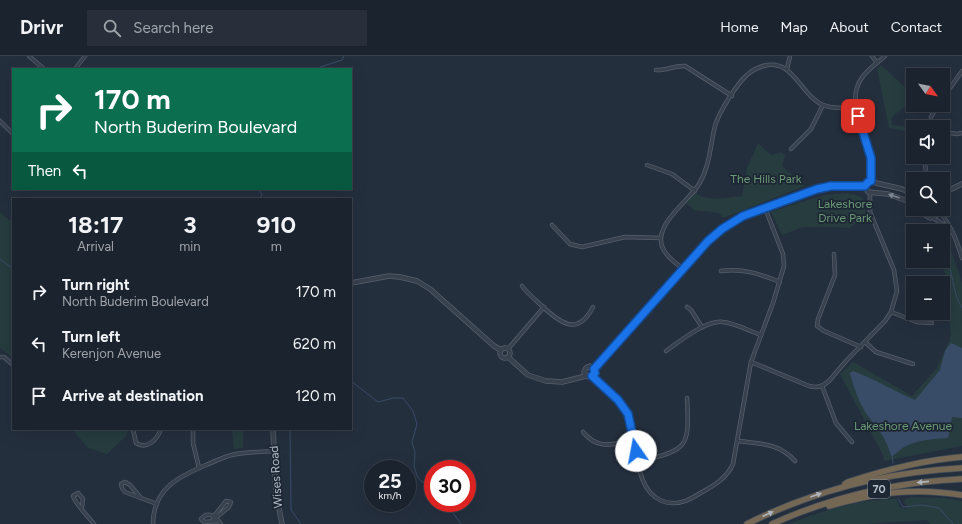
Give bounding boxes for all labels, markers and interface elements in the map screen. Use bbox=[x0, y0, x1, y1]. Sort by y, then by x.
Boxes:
search box bbox=[87, 10, 367, 46]
text: Drivr bbox=[20, 16, 63, 39]
icon: search bbox=[101, 17, 123, 39]
text: Search here bbox=[133, 19, 213, 37]
text: Home bbox=[720, 19, 759, 36]
text: Map bbox=[781, 19, 808, 36]
text: About bbox=[830, 19, 869, 36]
text: Contact bbox=[891, 19, 942, 36]
north arrow bbox=[906, 68, 950, 112]
map controls bbox=[906, 68, 950, 320]
text: 170 m bbox=[94, 82, 171, 116]
icon: right bbox=[28, 84, 80, 136]
pin bbox=[841, 99, 875, 133]
icon: arrive bbox=[847, 105, 869, 127]
text: North Buderim Boulevard bbox=[94, 116, 297, 138]
button: sound bbox=[906, 120, 950, 164]
icon: left bbox=[69, 160, 91, 182]
text: Then bbox=[28, 162, 61, 180]
park label: The Hills Park bbox=[730, 172, 802, 186]
button: search bbox=[906, 172, 950, 216]
one-way arrow bbox=[888, 193, 900, 199]
park label: Lakeshore Drive Park bbox=[818, 197, 873, 225]
text: 18:17 bbox=[68, 210, 123, 239]
text: 3 bbox=[183, 210, 197, 239]
text: 910 bbox=[256, 210, 296, 239]
button: + bbox=[906, 224, 950, 268]
text: Arrival bbox=[77, 239, 114, 254]
text: min bbox=[179, 239, 201, 254]
text: m bbox=[271, 239, 282, 254]
text: Turn right bbox=[62, 276, 130, 294]
button: − bbox=[906, 276, 950, 320]
icon: right bbox=[28, 281, 50, 303]
text: 170 m bbox=[296, 283, 336, 301]
text: North Buderim Boulevard bbox=[62, 294, 209, 309]
text: Turn left bbox=[62, 328, 120, 346]
icon: left bbox=[28, 333, 50, 355]
text: 620 m bbox=[293, 335, 336, 353]
text: Kerenjon Avenue bbox=[62, 346, 161, 361]
icon: arrive bbox=[28, 385, 50, 407]
text: Arrive at destination bbox=[62, 387, 203, 405]
text: 120 m bbox=[295, 387, 336, 405]
park label: Lakeshore Avenue bbox=[854, 419, 952, 433]
position arrow bbox=[615, 430, 657, 472]
street label: Wises Road bbox=[267, 445, 285, 509]
speed limit sign: 30 bbox=[424, 460, 476, 512]
text: 25 bbox=[378, 469, 402, 493]
one-way arrow bbox=[917, 479, 929, 486]
road number: 70 bbox=[868, 480, 890, 498]
text: km/h bbox=[379, 489, 401, 502]
one-way arrow bbox=[810, 492, 822, 498]
one-way arrow bbox=[763, 511, 774, 517]

